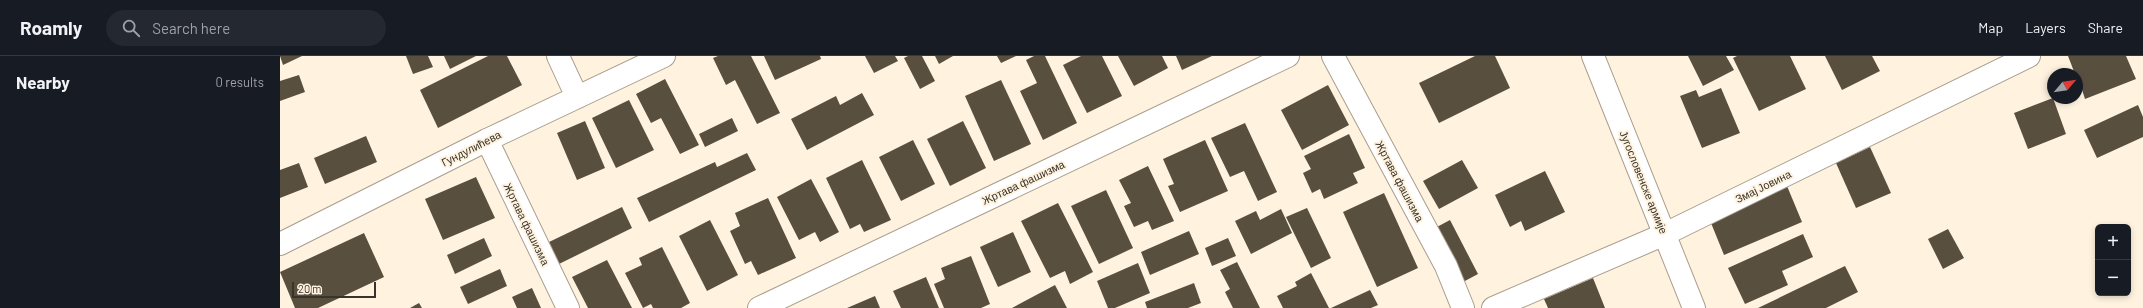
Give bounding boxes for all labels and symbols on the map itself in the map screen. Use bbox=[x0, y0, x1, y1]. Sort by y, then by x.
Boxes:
north arrow bbox=[2047, 68, 2083, 104]
street label: Гундулићева bbox=[439, 127, 504, 169]
street label: Југословенске армије bbox=[1617, 128, 1671, 236]
street label: Жртава фашизма bbox=[1373, 138, 1427, 225]
street label: Жртава фашизма bbox=[979, 157, 1067, 207]
street label: Змај Јовина bbox=[1733, 166, 1794, 205]
street label: Жртава фашизма bbox=[501, 181, 553, 268]
scale bar bbox=[292, 280, 376, 299]

